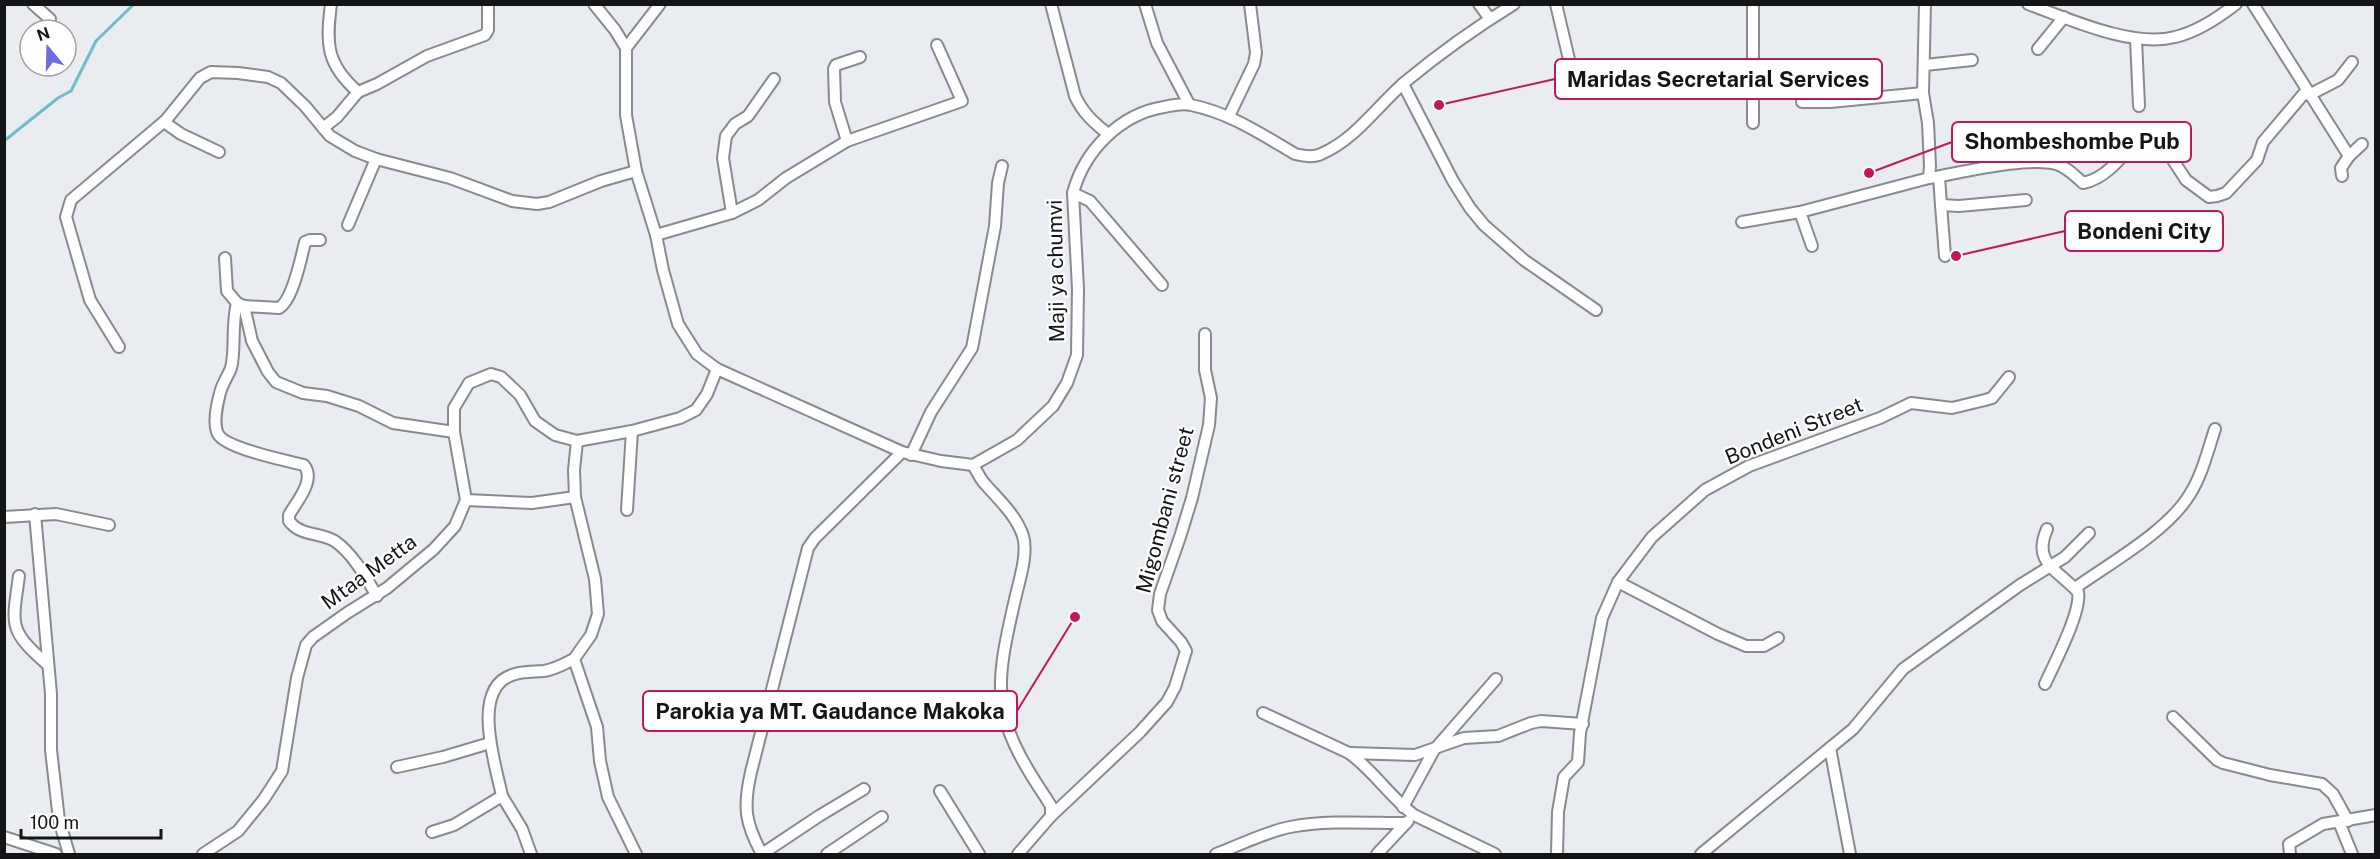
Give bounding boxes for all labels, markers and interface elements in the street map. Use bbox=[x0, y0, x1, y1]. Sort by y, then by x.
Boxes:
north arrow bbox=[18, 18, 78, 78]
text: N bbox=[34, 23, 52, 45]
callout: Maridas Secretarial Services bbox=[1555, 59, 1882, 99]
text: Maridas Secretarial Services bbox=[1567, 66, 1869, 92]
callout: Shombeshombe Pub bbox=[1952, 122, 2191, 162]
text: Shombeshombe Pub bbox=[1964, 128, 2180, 154]
street label: Maji ya chumvi bbox=[1042, 199, 1069, 343]
callout: Bondeni City bbox=[2065, 211, 2223, 251]
text: Bondeni City bbox=[2077, 218, 2212, 244]
street label: Bondeni Street bbox=[1721, 392, 1866, 470]
street label: Migombani street bbox=[1130, 424, 1199, 596]
street label: Mtaa Metta bbox=[316, 529, 421, 615]
callout: Parokia ya MT. Gaudance Makoka bbox=[643, 691, 1017, 731]
text: Parokia ya MT. Gaudance Makoka bbox=[655, 698, 1005, 724]
scale bar bbox=[21, 802, 160, 840]
text: 100 m bbox=[30, 812, 79, 833]

